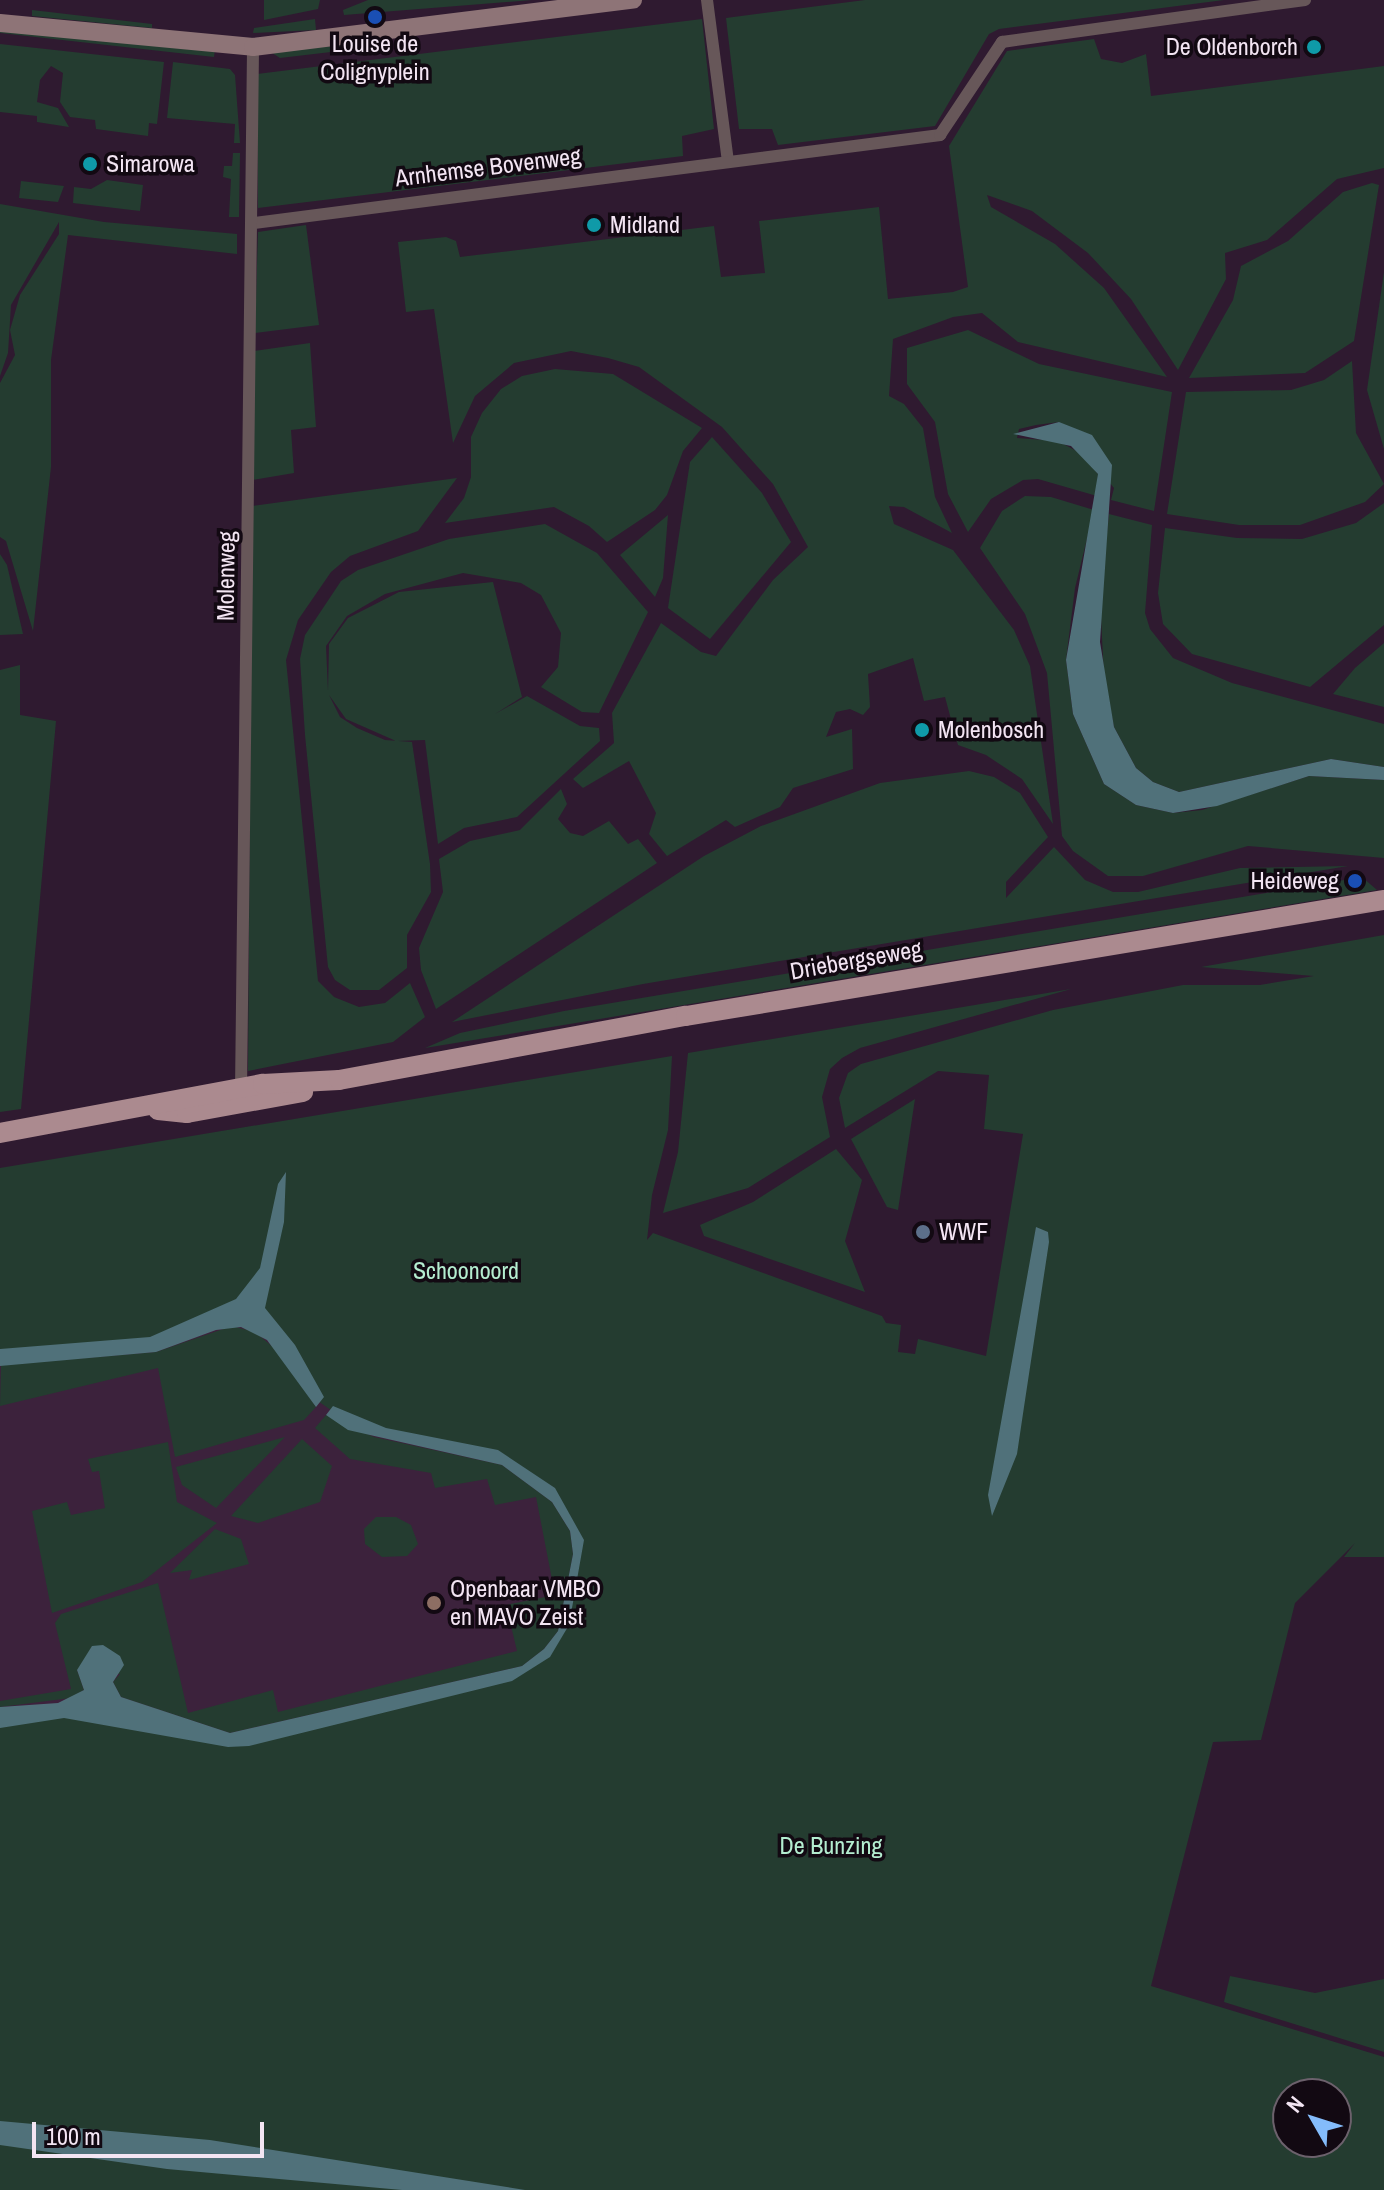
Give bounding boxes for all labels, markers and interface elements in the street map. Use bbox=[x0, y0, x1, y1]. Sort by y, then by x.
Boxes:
marker: Louise de Colignyplein bbox=[366, 8, 384, 26]
place label: Louise de Colignyplein bbox=[320, 30, 430, 86]
place label: De Oldenborch bbox=[1166, 33, 1298, 61]
marker: De Oldenborch bbox=[1305, 38, 1323, 56]
street label: Arnhemse Bovenweg bbox=[393, 141, 583, 193]
place label: Simarowa bbox=[106, 150, 195, 178]
marker: Simarowa bbox=[81, 155, 99, 173]
place label: Midland bbox=[610, 211, 680, 239]
marker: Midland bbox=[585, 216, 603, 234]
street label: Molenweg bbox=[211, 531, 241, 621]
place label: Molenbosch bbox=[938, 716, 1044, 744]
marker: Molenbosch bbox=[913, 721, 931, 739]
place label: Heideweg bbox=[1250, 867, 1339, 895]
marker: Heideweg bbox=[1346, 872, 1364, 890]
street label: Driebergseweg bbox=[788, 934, 924, 986]
place label: WWF bbox=[939, 1218, 988, 1246]
marker: WWF bbox=[914, 1223, 932, 1241]
park label: Schoonoord bbox=[413, 1257, 519, 1285]
place label: Openbaar VMBO en MAVO Zeist bbox=[450, 1575, 601, 1631]
marker: Openbaar VMBO en MAVO Zeist bbox=[425, 1594, 443, 1612]
park label: De Bunzing bbox=[780, 1832, 882, 1860]
north arrow bbox=[1272, 2078, 1352, 2158]
text: N bbox=[1279, 2090, 1311, 2119]
scale bar bbox=[36, 2106, 268, 2156]
text: 100 m bbox=[46, 2120, 101, 2152]

